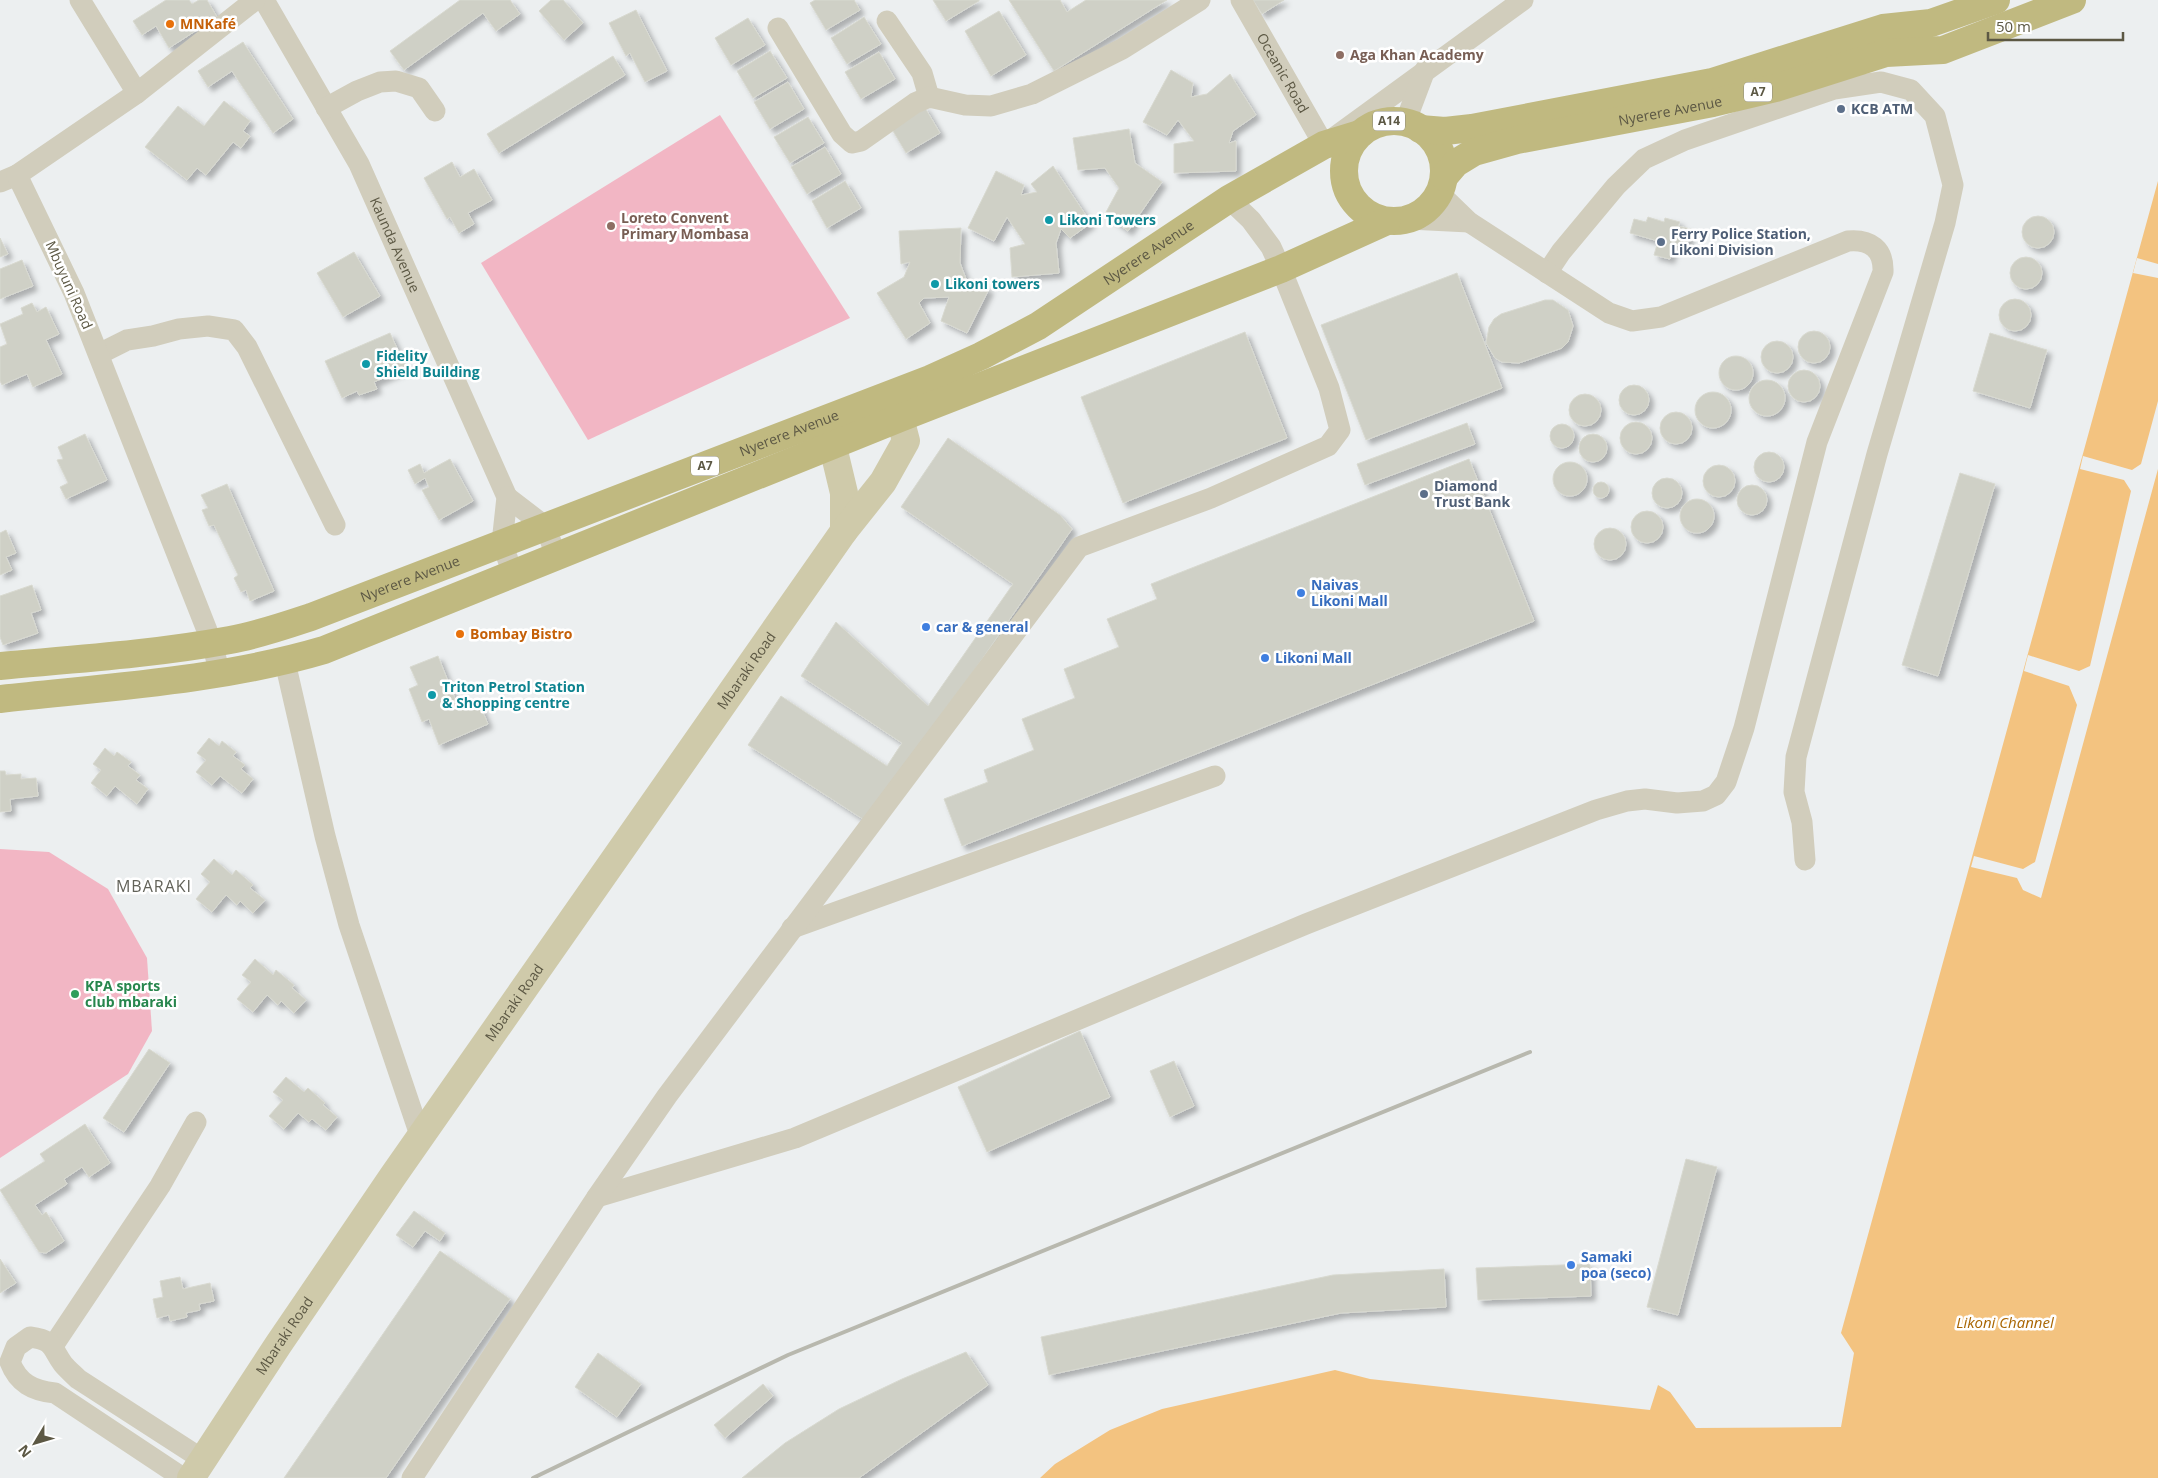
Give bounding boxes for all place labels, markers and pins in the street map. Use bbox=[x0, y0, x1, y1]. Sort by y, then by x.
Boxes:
place label: MNKafé bbox=[180, 14, 236, 33]
marker: MNKafé bbox=[164, 18, 176, 30]
place label: Aga Khan Academy bbox=[1350, 45, 1484, 64]
marker: Aga Khan Academy bbox=[1334, 49, 1346, 61]
place label: KCB ATM bbox=[1851, 99, 1913, 118]
marker: KCB ATM bbox=[1835, 103, 1847, 115]
place label: Loreto Convent Primary Mombasa bbox=[621, 208, 749, 243]
place label: Likoni Towers bbox=[1059, 210, 1156, 229]
marker: Likoni Towers bbox=[1043, 214, 1055, 226]
marker: Loreto Convent Primary Mombasa bbox=[605, 220, 617, 232]
place label: Ferry Police Station, Likoni Division bbox=[1671, 224, 1811, 259]
marker: Ferry Police Station, Likoni Division bbox=[1655, 236, 1667, 248]
place label: Likoni towers bbox=[945, 274, 1040, 293]
marker: Likoni towers bbox=[929, 278, 941, 290]
place label: Fidelity Shield Building bbox=[376, 346, 480, 381]
marker: Fidelity Shield Building bbox=[360, 358, 372, 370]
place label: Diamond Trust Bank bbox=[1434, 476, 1510, 511]
marker: Diamond Trust Bank bbox=[1418, 488, 1430, 500]
place label: Naivas Likoni Mall bbox=[1311, 575, 1388, 610]
marker: Naivas Likoni Mall bbox=[1295, 587, 1307, 599]
place label: car & general bbox=[936, 617, 1029, 636]
marker: car & general bbox=[920, 621, 932, 633]
place label: Bombay Bistro bbox=[470, 624, 573, 643]
marker: Bombay Bistro bbox=[454, 628, 466, 640]
place label: Likoni Mall bbox=[1275, 648, 1352, 667]
marker: Likoni Mall bbox=[1259, 652, 1271, 664]
place label: Triton Petrol Station & Shopping centre bbox=[442, 677, 585, 712]
marker: Triton Petrol Station & Shopping centre bbox=[426, 689, 438, 701]
place label: KPA sports club mbaraki bbox=[85, 976, 177, 1011]
marker: KPA sports club mbaraki bbox=[69, 988, 81, 1000]
place label: Samaki poa (seco) bbox=[1581, 1247, 1651, 1282]
marker: Samaki poa (seco) bbox=[1565, 1259, 1577, 1271]

